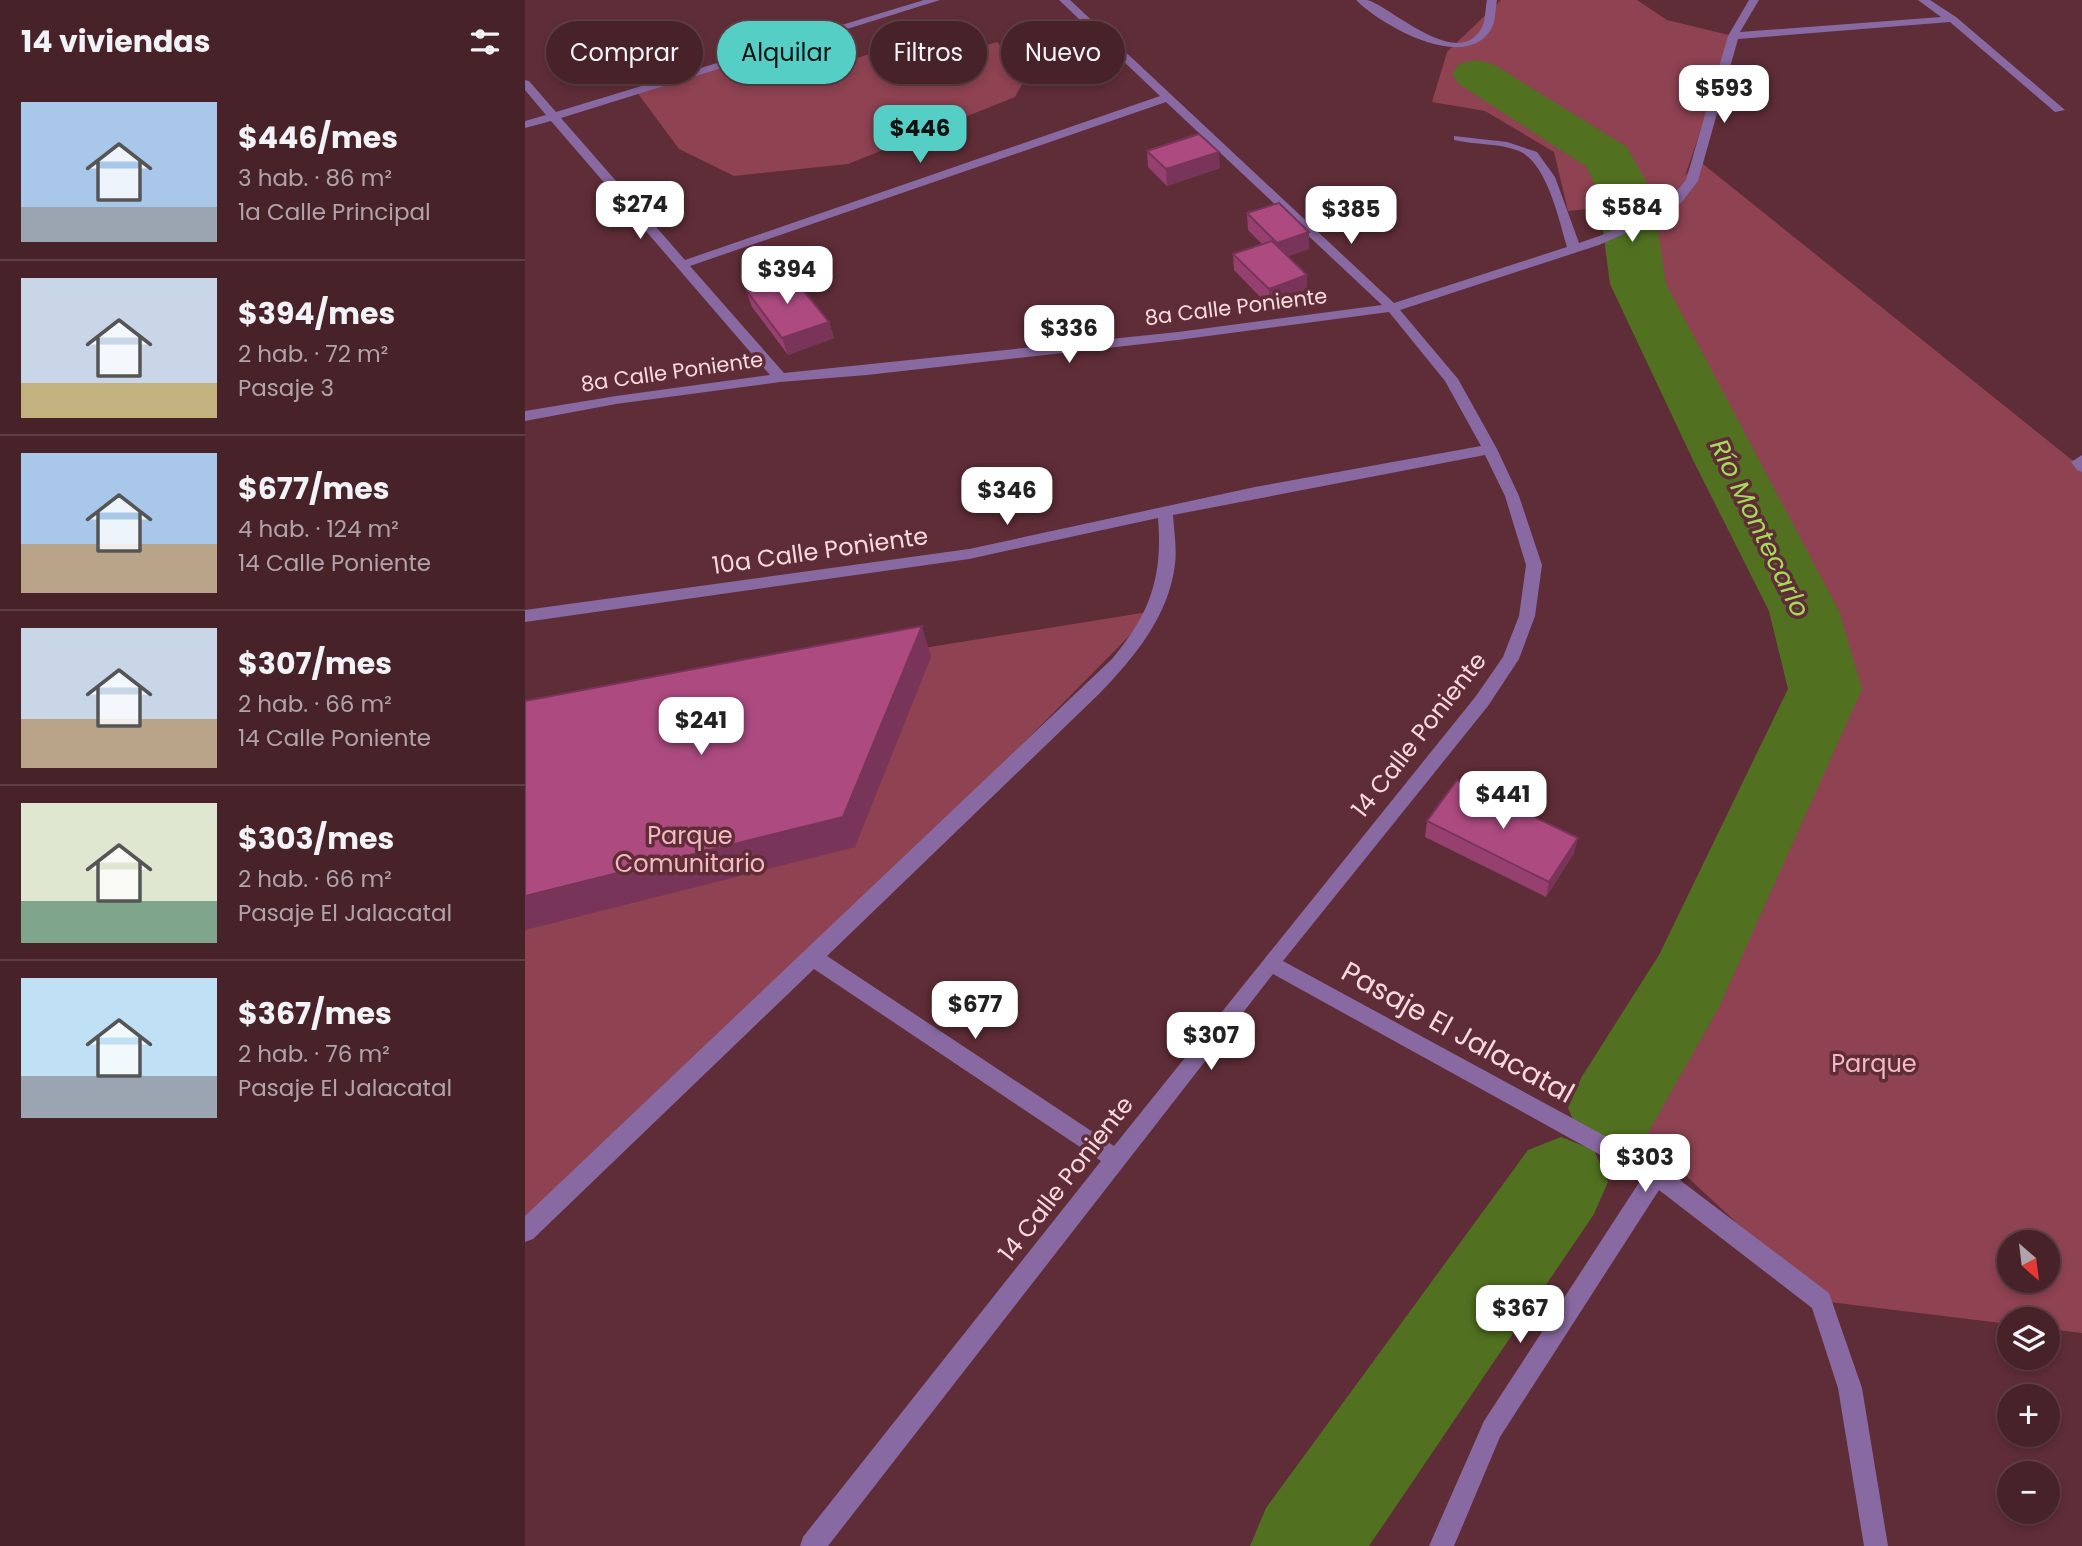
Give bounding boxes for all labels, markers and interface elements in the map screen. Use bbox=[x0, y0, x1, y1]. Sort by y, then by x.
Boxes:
text: 14 viviendas bbox=[21, 20, 210, 63]
chip: Comprar bbox=[546, 21, 703, 84]
chip: Alquilar bbox=[717, 21, 856, 84]
chip: Filtros bbox=[870, 21, 987, 84]
chip: Nuevo bbox=[1001, 21, 1125, 84]
icon: filters bbox=[466, 23, 504, 61]
pin: $593 bbox=[1683, 66, 1765, 125]
text: $593 bbox=[1695, 72, 1753, 104]
pin: $446 bbox=[879, 106, 961, 165]
text: $446 bbox=[890, 112, 950, 144]
text: $446/mes bbox=[238, 116, 398, 159]
icon: home bbox=[77, 130, 161, 214]
text: 3 hab. · 86 m² bbox=[238, 162, 392, 194]
pin: $274 bbox=[599, 182, 681, 241]
pin: $584 bbox=[1591, 184, 1673, 244]
pin: $385 bbox=[1310, 187, 1392, 246]
text: $274 bbox=[612, 188, 668, 220]
text: $584 bbox=[1602, 191, 1662, 223]
text: $385 bbox=[1322, 193, 1380, 225]
text: 1a Calle Principal bbox=[238, 196, 431, 228]
pin: $394 bbox=[746, 246, 828, 306]
text: $394 bbox=[758, 253, 816, 285]
street label: 8a Calle Poniente bbox=[1143, 281, 1329, 332]
text: $394/mes bbox=[238, 292, 395, 335]
icon: home bbox=[77, 306, 161, 390]
pin: $336 bbox=[1028, 306, 1110, 365]
text: $336 bbox=[1040, 312, 1098, 344]
text: 2 hab. · 72 m² bbox=[238, 338, 388, 370]
street label: 8a Calle Poniente bbox=[579, 344, 765, 399]
text: Pasaje 3 bbox=[238, 372, 334, 404]
water label: Río Montecarlo bbox=[1701, 433, 1819, 623]
text: $677/mes bbox=[238, 467, 390, 510]
pin: $346 bbox=[966, 468, 1048, 527]
text: $346 bbox=[977, 474, 1037, 506]
icon: home bbox=[77, 481, 161, 565]
text: 4 hab. · 124 m² bbox=[238, 513, 399, 545]
street label: 10a Calle Poniente bbox=[710, 519, 930, 582]
text: 14 Calle Poniente bbox=[238, 547, 431, 579]
text: $307/mes bbox=[238, 642, 392, 685]
street label: 14 Calle Poniente bbox=[1344, 645, 1494, 824]
icon: home bbox=[77, 656, 161, 740]
text: 2 hab. · 66 m² bbox=[238, 688, 392, 720]
pin: $241 bbox=[660, 698, 742, 757]
text: $241 bbox=[675, 704, 727, 736]
text: 14 Calle Poniente bbox=[238, 722, 431, 754]
pin: $441 bbox=[1462, 772, 1544, 831]
text: $441 bbox=[1476, 778, 1530, 810]
text: $303/mes bbox=[238, 817, 394, 860]
park label: Parque Comunitario bbox=[615, 819, 765, 880]
icon: home bbox=[77, 831, 161, 915]
text: 2 hab. · 66 m² bbox=[238, 863, 392, 895]
text: Pasaje El Jalacatal bbox=[238, 897, 452, 929]
street label: Pasaje El Jalacatal bbox=[1334, 952, 1581, 1113]
pin: $677 bbox=[934, 982, 1016, 1041]
text: $677 bbox=[948, 988, 1002, 1020]
text: $367/mes bbox=[238, 992, 392, 1035]
icon: home bbox=[77, 1006, 161, 1090]
pin: $307 bbox=[1170, 1012, 1252, 1072]
text: $307 bbox=[1183, 1019, 1239, 1051]
text: 2 hab. · 76 m² bbox=[238, 1038, 390, 1070]
park label: Parque bbox=[1831, 1047, 1917, 1080]
text: Pasaje El Jalacatal bbox=[238, 1072, 452, 1104]
street label: 14 Calle Poniente bbox=[991, 1089, 1141, 1268]
pin: $303 bbox=[1604, 1134, 1686, 1194]
text: $303 bbox=[1616, 1141, 1674, 1173]
north arrow bbox=[1997, 1230, 2060, 1293]
map controls bbox=[1997, 1230, 2060, 1524]
pin: $367 bbox=[1479, 1286, 1561, 1345]
text: $367 bbox=[1492, 1292, 1548, 1324]
button: layers bbox=[1997, 1307, 2060, 1370]
button: + bbox=[1997, 1384, 2060, 1447]
button: − bbox=[1997, 1461, 2060, 1524]

